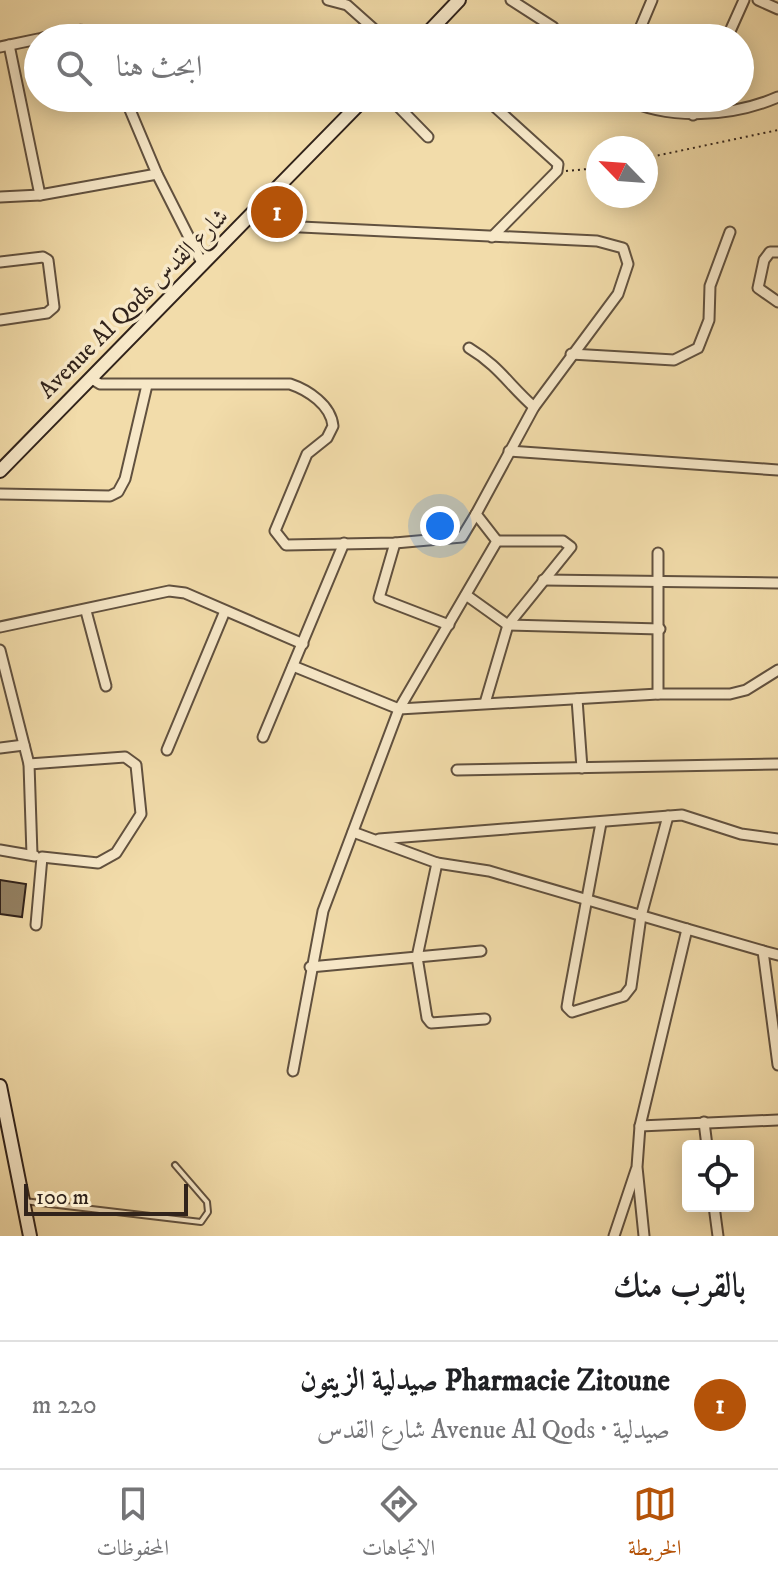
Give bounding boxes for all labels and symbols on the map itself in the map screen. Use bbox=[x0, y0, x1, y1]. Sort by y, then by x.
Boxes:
north arrow bbox=[586, 136, 658, 208]
pin: 1 bbox=[251, 182, 303, 242]
street label: Avenue Al Qods شارع القدس bbox=[32, 202, 238, 408]
your location bbox=[420, 506, 460, 546]
scale bar bbox=[24, 1180, 188, 1216]

